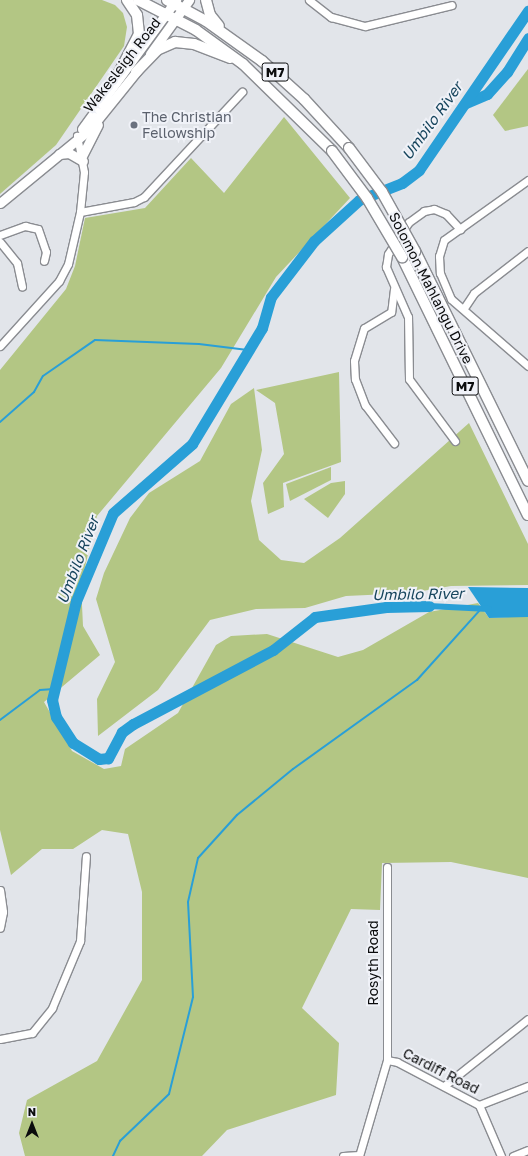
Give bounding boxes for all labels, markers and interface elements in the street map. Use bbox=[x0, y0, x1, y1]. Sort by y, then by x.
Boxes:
street label: Wakesleigh Road bbox=[80, 14, 164, 116]
road number: M7 bbox=[261, 61, 289, 83]
water label: Umbilo River bbox=[398, 79, 466, 163]
place label: The Christian Fellowship bbox=[142, 109, 232, 142]
marker: The Christian Fellowship bbox=[129, 120, 139, 130]
street label: Solomon Mahlangu Drive bbox=[385, 209, 477, 367]
road number: M7 bbox=[451, 375, 479, 397]
water label: Umbilo River bbox=[53, 514, 103, 606]
water label: Umbilo River bbox=[372, 584, 464, 604]
street label: Rosyth Road bbox=[365, 920, 381, 1006]
street label: Cardiff Road bbox=[400, 1045, 482, 1097]
north arrow bbox=[12, 1104, 52, 1144]
text: N bbox=[28, 1105, 36, 1118]

